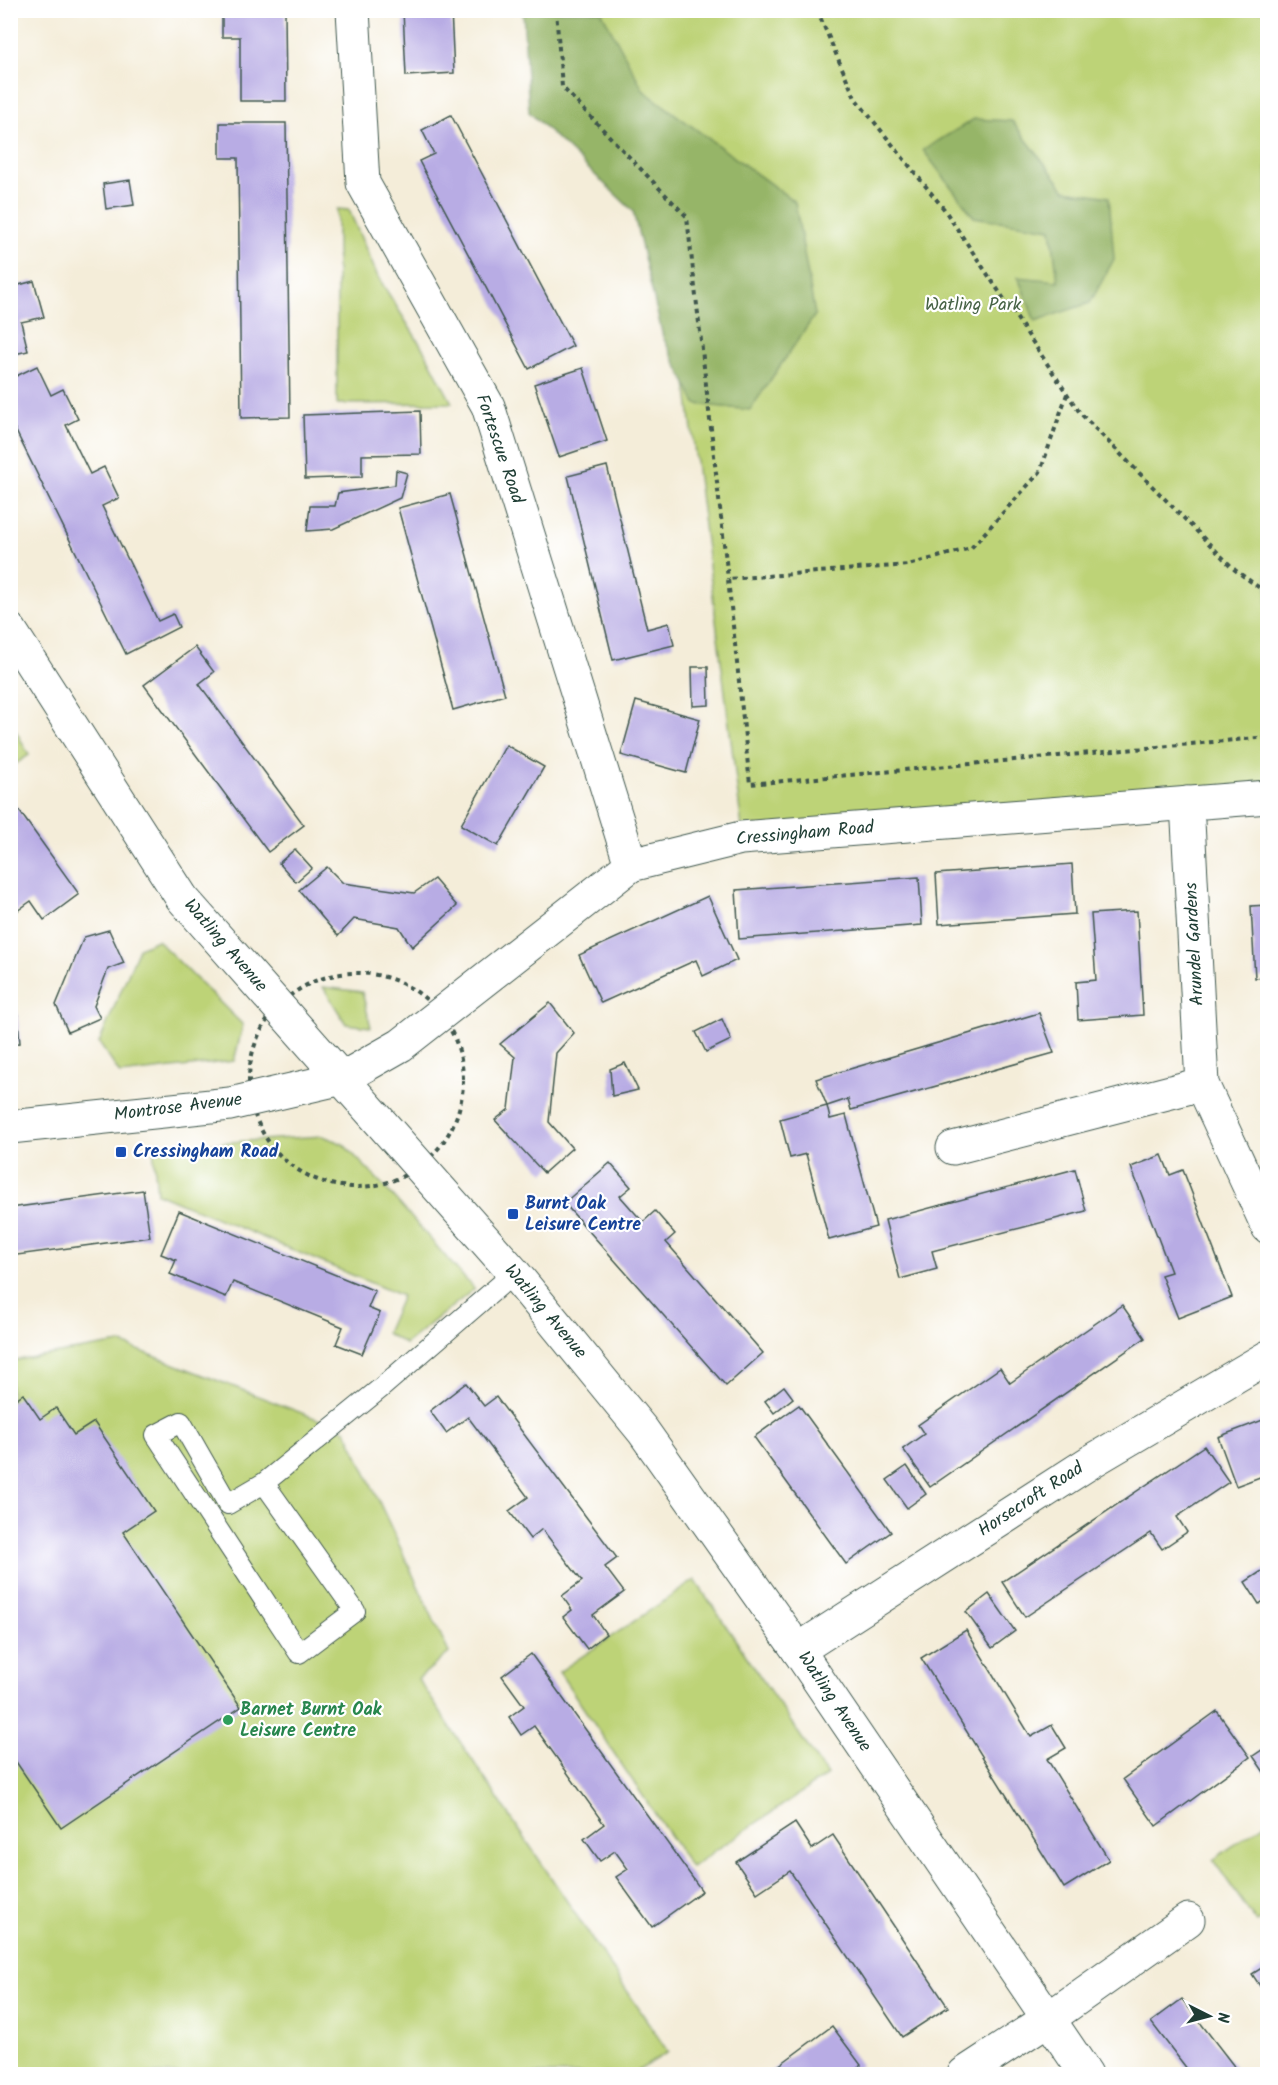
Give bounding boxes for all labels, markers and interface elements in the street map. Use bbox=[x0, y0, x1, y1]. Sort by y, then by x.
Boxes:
park label: Watling Park bbox=[925, 291, 1022, 320]
street label: Fortescue Road bbox=[467, 390, 532, 509]
street label: Cressingham Road bbox=[735, 813, 876, 854]
street label: Arundel Gardens bbox=[1177, 881, 1213, 1006]
street label: Watling Avenue bbox=[176, 893, 274, 999]
street label: Montrose Avenue bbox=[112, 1086, 244, 1130]
place label: Cressingham Road bbox=[133, 1138, 279, 1167]
marker: Cressingham Road bbox=[114, 1145, 128, 1159]
place label: Burnt Oak Leisure Centre bbox=[525, 1190, 641, 1240]
marker: Burnt Oak Leisure Centre bbox=[506, 1207, 520, 1221]
street label: Watling Avenue bbox=[496, 1258, 594, 1366]
street label: Horsecroft Road bbox=[972, 1454, 1091, 1545]
street label: Watling Avenue bbox=[789, 1646, 879, 1758]
place label: Barnet Burnt Oak Leisure Centre bbox=[240, 1696, 383, 1746]
marker: Barnet Burnt Oak Leisure Centre bbox=[221, 1713, 235, 1727]
north arrow bbox=[1179, 1986, 1239, 2046]
text: N bbox=[1209, 2011, 1235, 2024]

